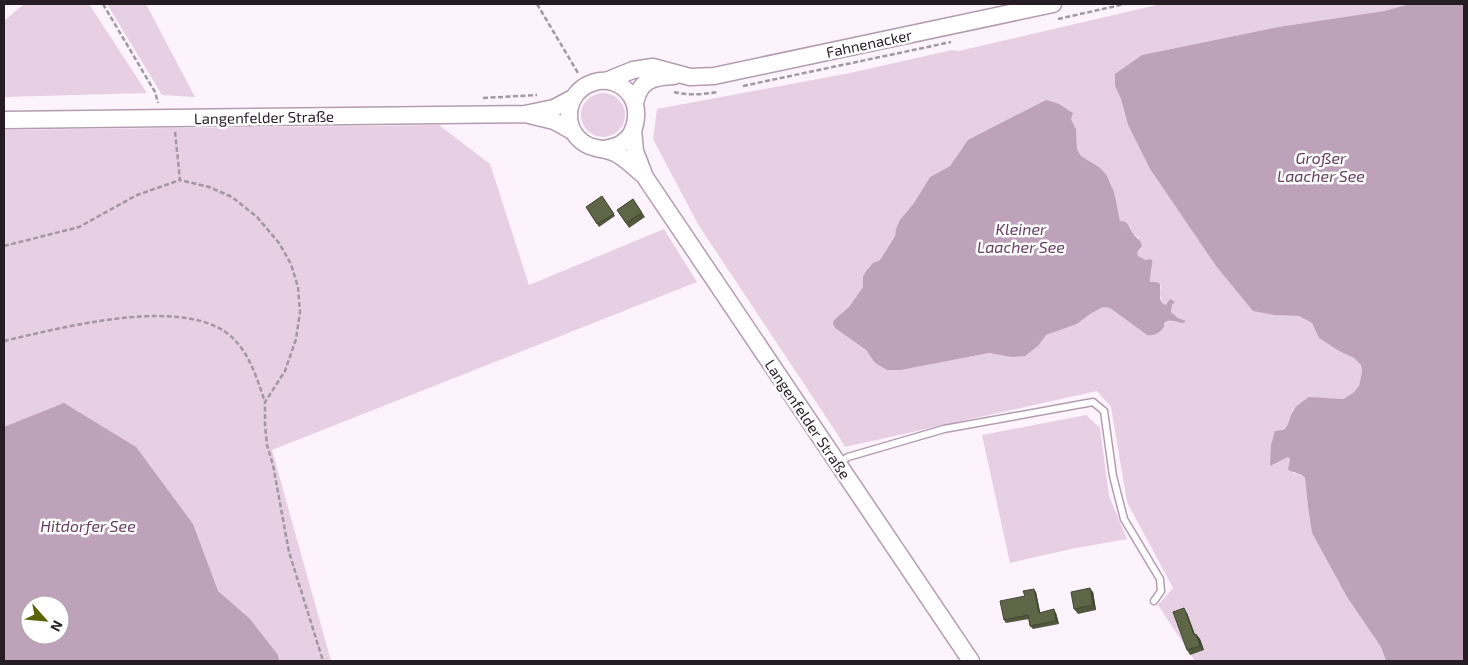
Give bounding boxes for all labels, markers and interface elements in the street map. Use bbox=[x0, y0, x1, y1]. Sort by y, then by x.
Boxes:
street label: Fahnenacker bbox=[824, 25, 914, 61]
street label: Langenfelder Straße bbox=[194, 107, 334, 127]
water label: Großer Laacher See bbox=[1277, 148, 1365, 185]
water label: Kleiner Laacher See bbox=[977, 219, 1065, 256]
street label: Langenfelder Straße bbox=[761, 356, 855, 482]
water label: Hitdorfer See bbox=[40, 516, 136, 535]
north arrow bbox=[20, 595, 70, 645]
text: N bbox=[47, 618, 67, 634]

